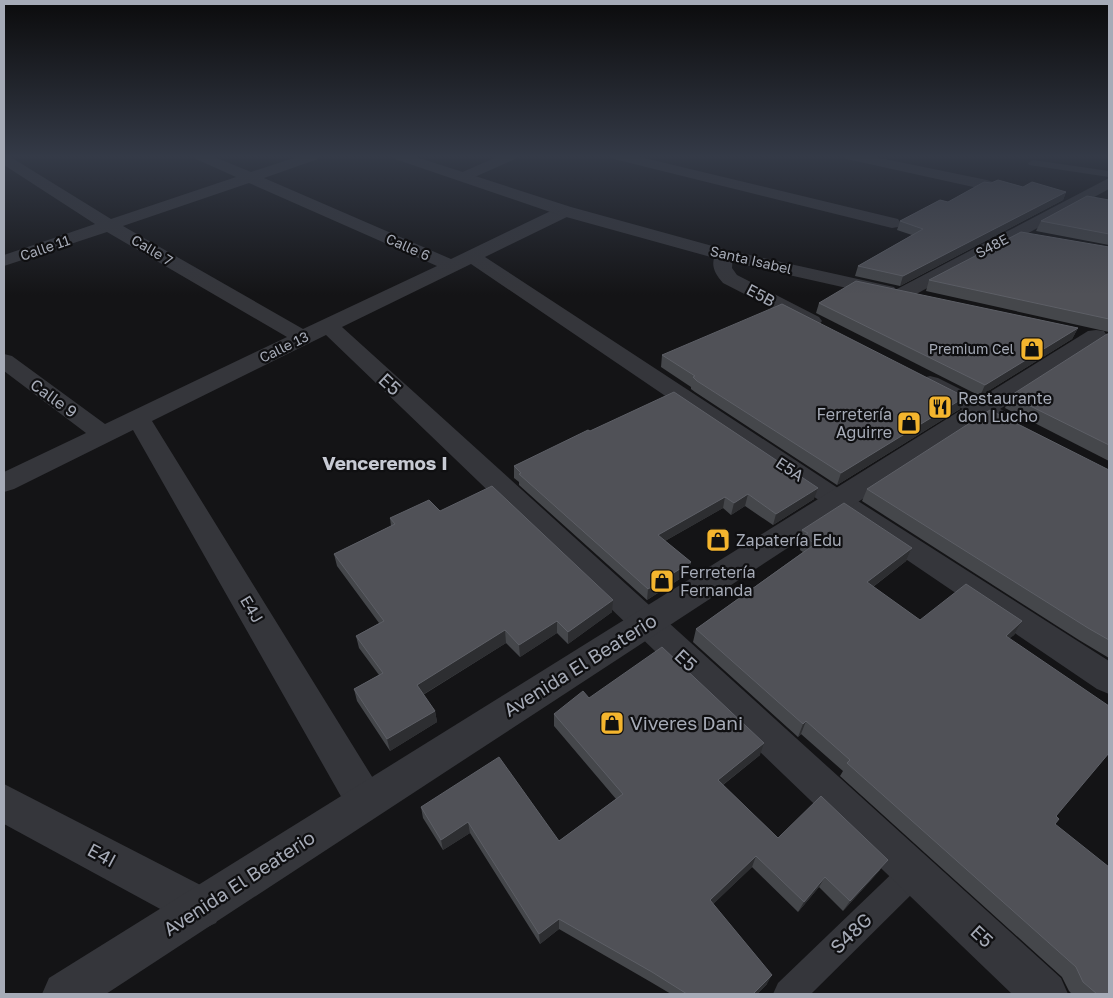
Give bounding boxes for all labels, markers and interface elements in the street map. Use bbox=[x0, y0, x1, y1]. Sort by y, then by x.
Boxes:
street label: Calle 6 bbox=[384, 229, 433, 264]
street label: S48E bbox=[973, 230, 1011, 261]
street label: Calle 11 bbox=[18, 231, 72, 264]
street label: Calle 7 bbox=[128, 231, 176, 269]
street label: Santa Isabel bbox=[709, 242, 794, 277]
street label: E5B bbox=[743, 279, 779, 311]
street label: Calle 13 bbox=[256, 327, 311, 366]
shop icon: Premium Cel bbox=[1019, 336, 1045, 362]
place label: Premium Cel bbox=[929, 340, 1014, 357]
street label: E5 bbox=[374, 368, 406, 400]
street label: Calle 9 bbox=[27, 374, 81, 422]
place label: Restaurante don Lucho bbox=[958, 388, 1052, 426]
restaurant icon: Restaurante don Lucho bbox=[927, 394, 953, 420]
place label: Ferretería Aguirre bbox=[817, 404, 892, 442]
shop icon: Ferretería Aguirre bbox=[896, 410, 922, 436]
district label: Venceremos I bbox=[322, 451, 448, 474]
street label: E5A bbox=[772, 452, 808, 486]
shop icon: Zapatería Edu bbox=[705, 527, 731, 553]
place label: Zapatería Edu bbox=[736, 530, 842, 550]
place label: Ferretería Fernanda bbox=[680, 562, 756, 600]
shop icon: Ferretería Fernanda bbox=[649, 568, 675, 594]
street label: E4J bbox=[236, 592, 268, 626]
street label: Avenida El Beaterio bbox=[499, 608, 660, 721]
street label: E5 bbox=[670, 644, 702, 676]
shop icon: Viveres Dani bbox=[599, 710, 625, 736]
place label: Viveres Dani bbox=[630, 711, 743, 734]
street label: Avenida El Beaterio bbox=[159, 825, 319, 940]
street label: E4I bbox=[84, 838, 121, 872]
street label: S48G bbox=[825, 907, 876, 958]
street label: E5 bbox=[966, 920, 998, 952]

